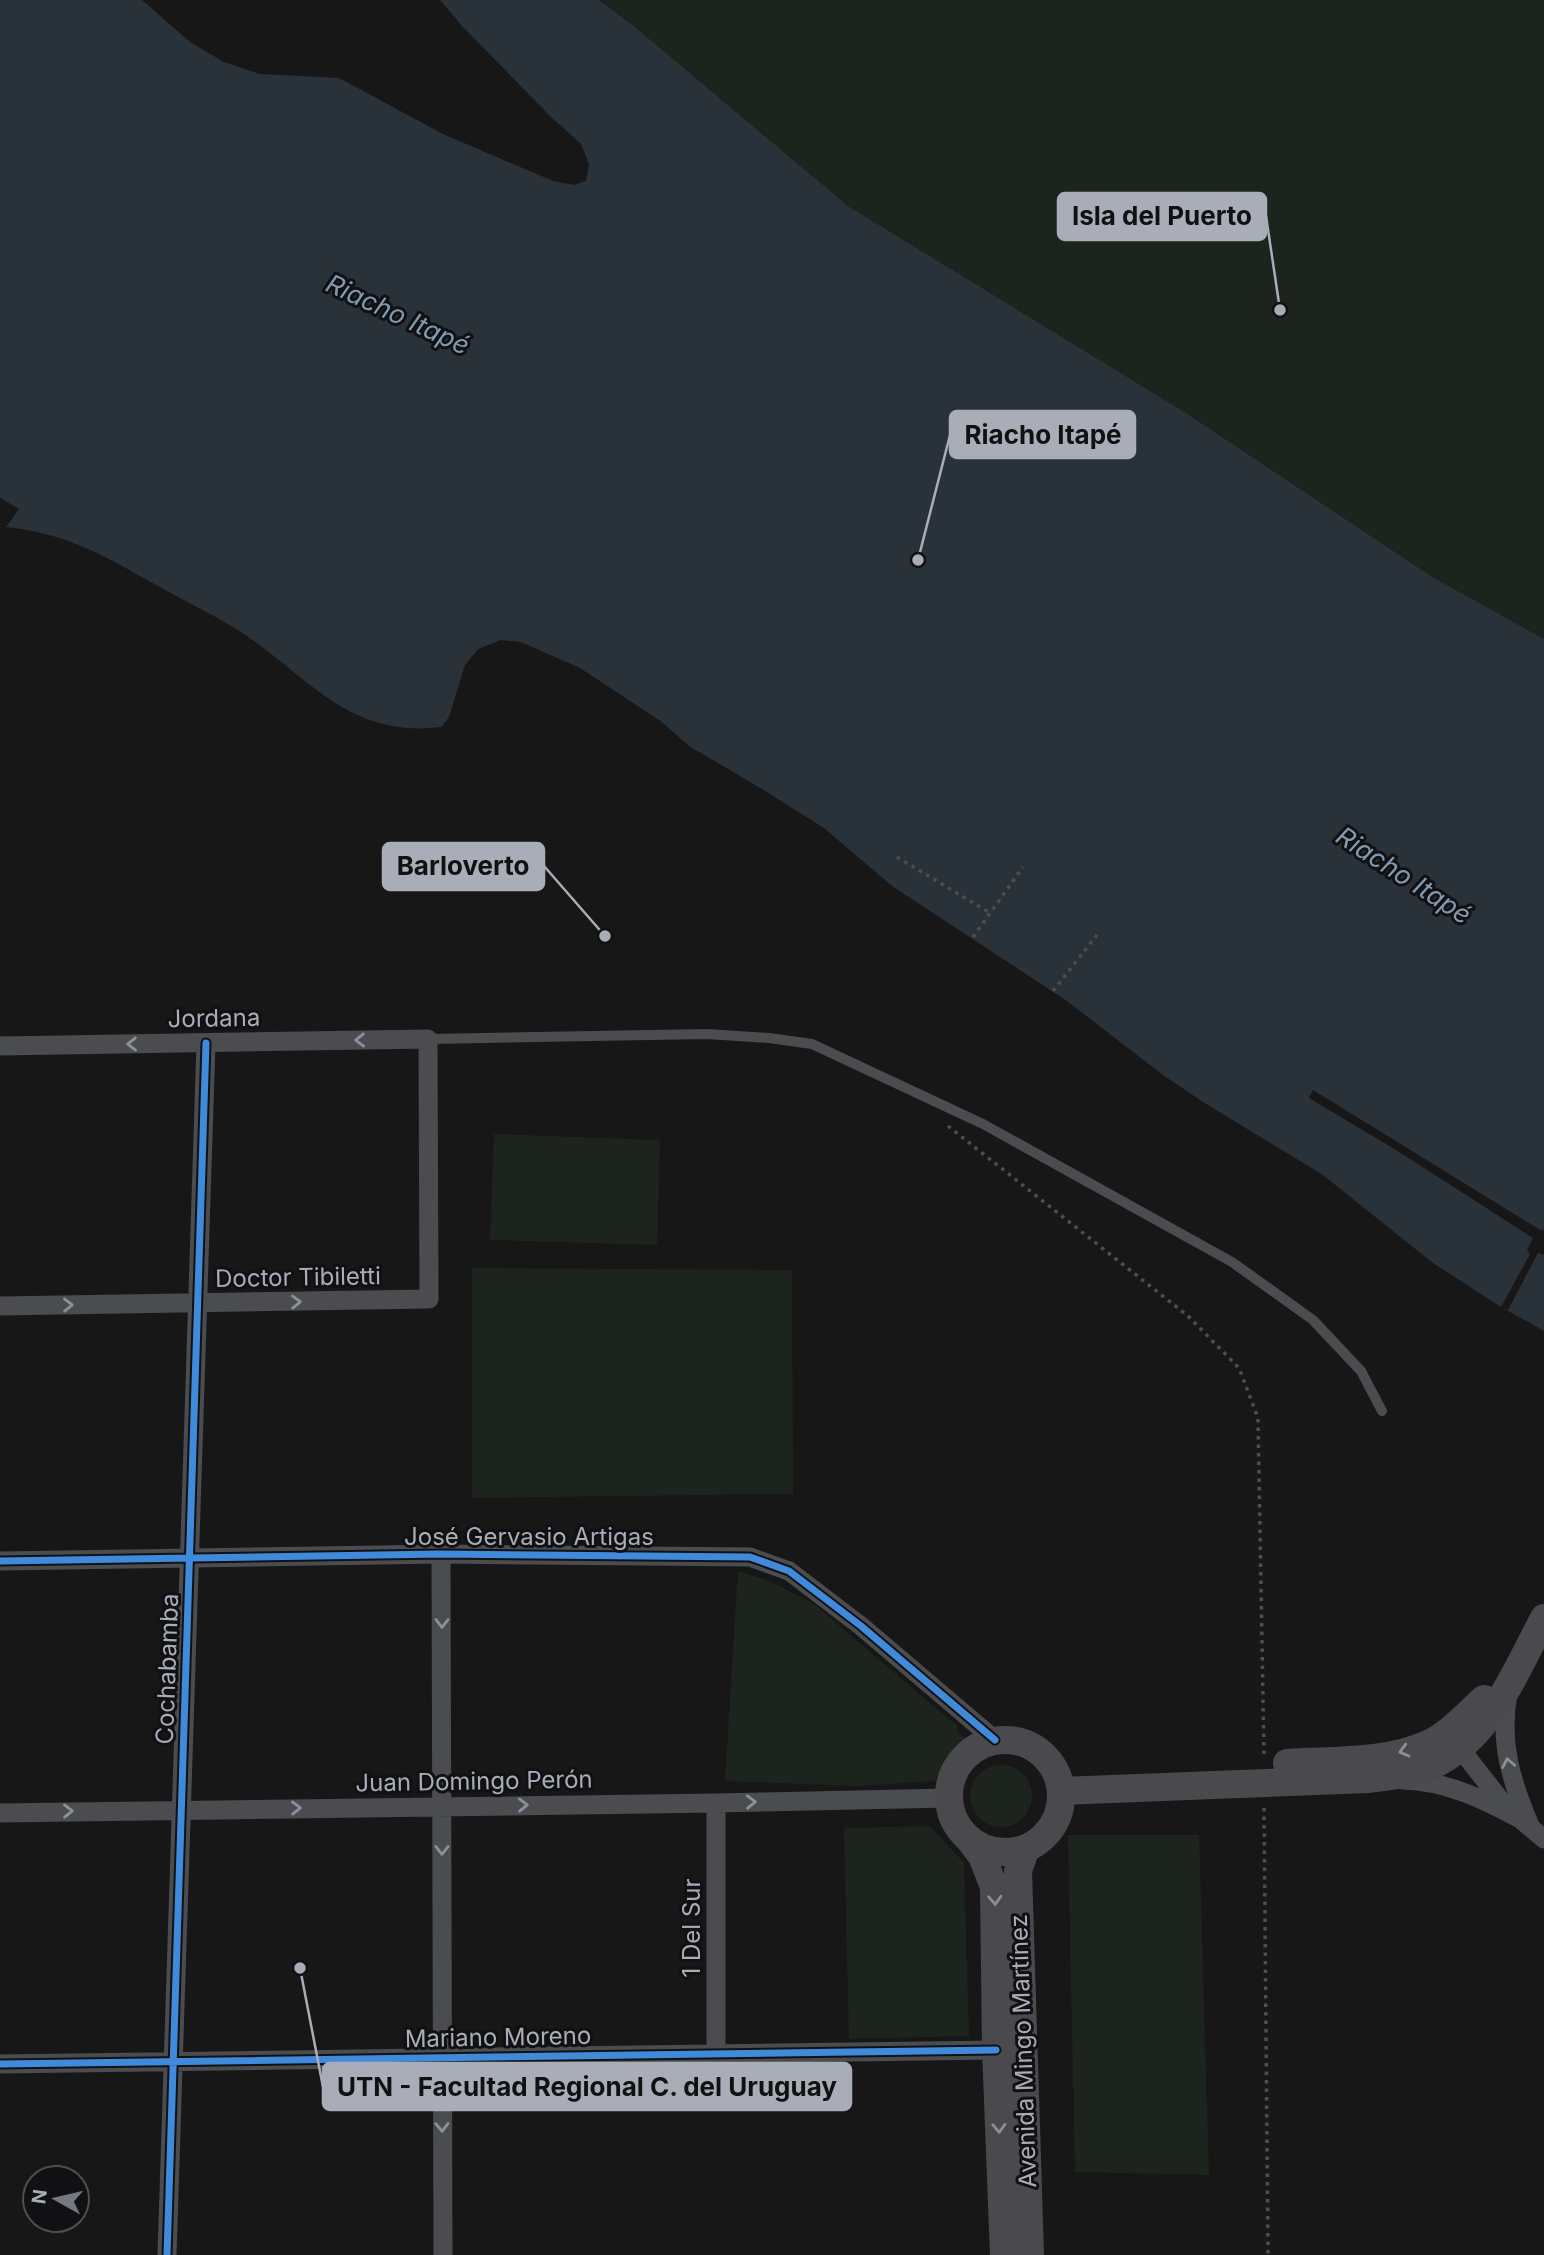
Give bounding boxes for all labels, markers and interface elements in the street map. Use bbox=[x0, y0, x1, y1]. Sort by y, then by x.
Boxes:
callout: Isla del Puerto bbox=[1058, 193, 1266, 240]
text: Isla del Puerto bbox=[1072, 200, 1252, 231]
water label: Riacho Itapé bbox=[321, 267, 475, 361]
callout: Riacho Itapé bbox=[950, 411, 1135, 458]
text: Riacho Itapé bbox=[964, 419, 1122, 450]
water label: Riacho Itapé bbox=[1331, 820, 1477, 930]
callout: Barloverto bbox=[383, 843, 544, 890]
text: Barloverto bbox=[397, 850, 529, 881]
street label: Jordana bbox=[167, 1003, 261, 1033]
one-way arrow bbox=[354, 1032, 365, 1048]
one-way arrow bbox=[127, 1036, 137, 1052]
street label: Doctor Tibiletti bbox=[215, 1261, 381, 1293]
one-way arrow bbox=[290, 1294, 301, 1309]
one-way arrow bbox=[63, 1297, 74, 1313]
street label: José Gervasio Artigas bbox=[404, 1522, 654, 1551]
street label: Cochabamba bbox=[150, 1593, 184, 1745]
one-way arrow bbox=[434, 1618, 450, 1628]
one-way arrow bbox=[1398, 1743, 1410, 1757]
one-way arrow bbox=[1502, 1757, 1517, 1769]
street label: Juan Domingo Perón bbox=[355, 1764, 593, 1798]
one-way arrow bbox=[745, 1795, 756, 1810]
one-way arrow bbox=[518, 1797, 529, 1813]
one-way arrow bbox=[291, 1800, 301, 1816]
one-way arrow bbox=[63, 1804, 74, 1819]
one-way arrow bbox=[434, 1845, 450, 1856]
street label: 1 Del Sur bbox=[677, 1878, 706, 1978]
one-way arrow bbox=[987, 1895, 1002, 1906]
street label: Avenida Mingo Martínez bbox=[1004, 1914, 1042, 2188]
street label: Mariano Moreno bbox=[405, 2021, 591, 2053]
callout: UTN - Facultad Regional C. del Uruguay bbox=[323, 2063, 851, 2110]
text: UTN - Facultad Regional C. del Uruguay bbox=[337, 2071, 837, 2102]
one-way arrow bbox=[434, 2121, 449, 2132]
one-way arrow bbox=[992, 2122, 1007, 2133]
north arrow bbox=[21, 2164, 91, 2234]
text: N bbox=[27, 2188, 52, 2205]

